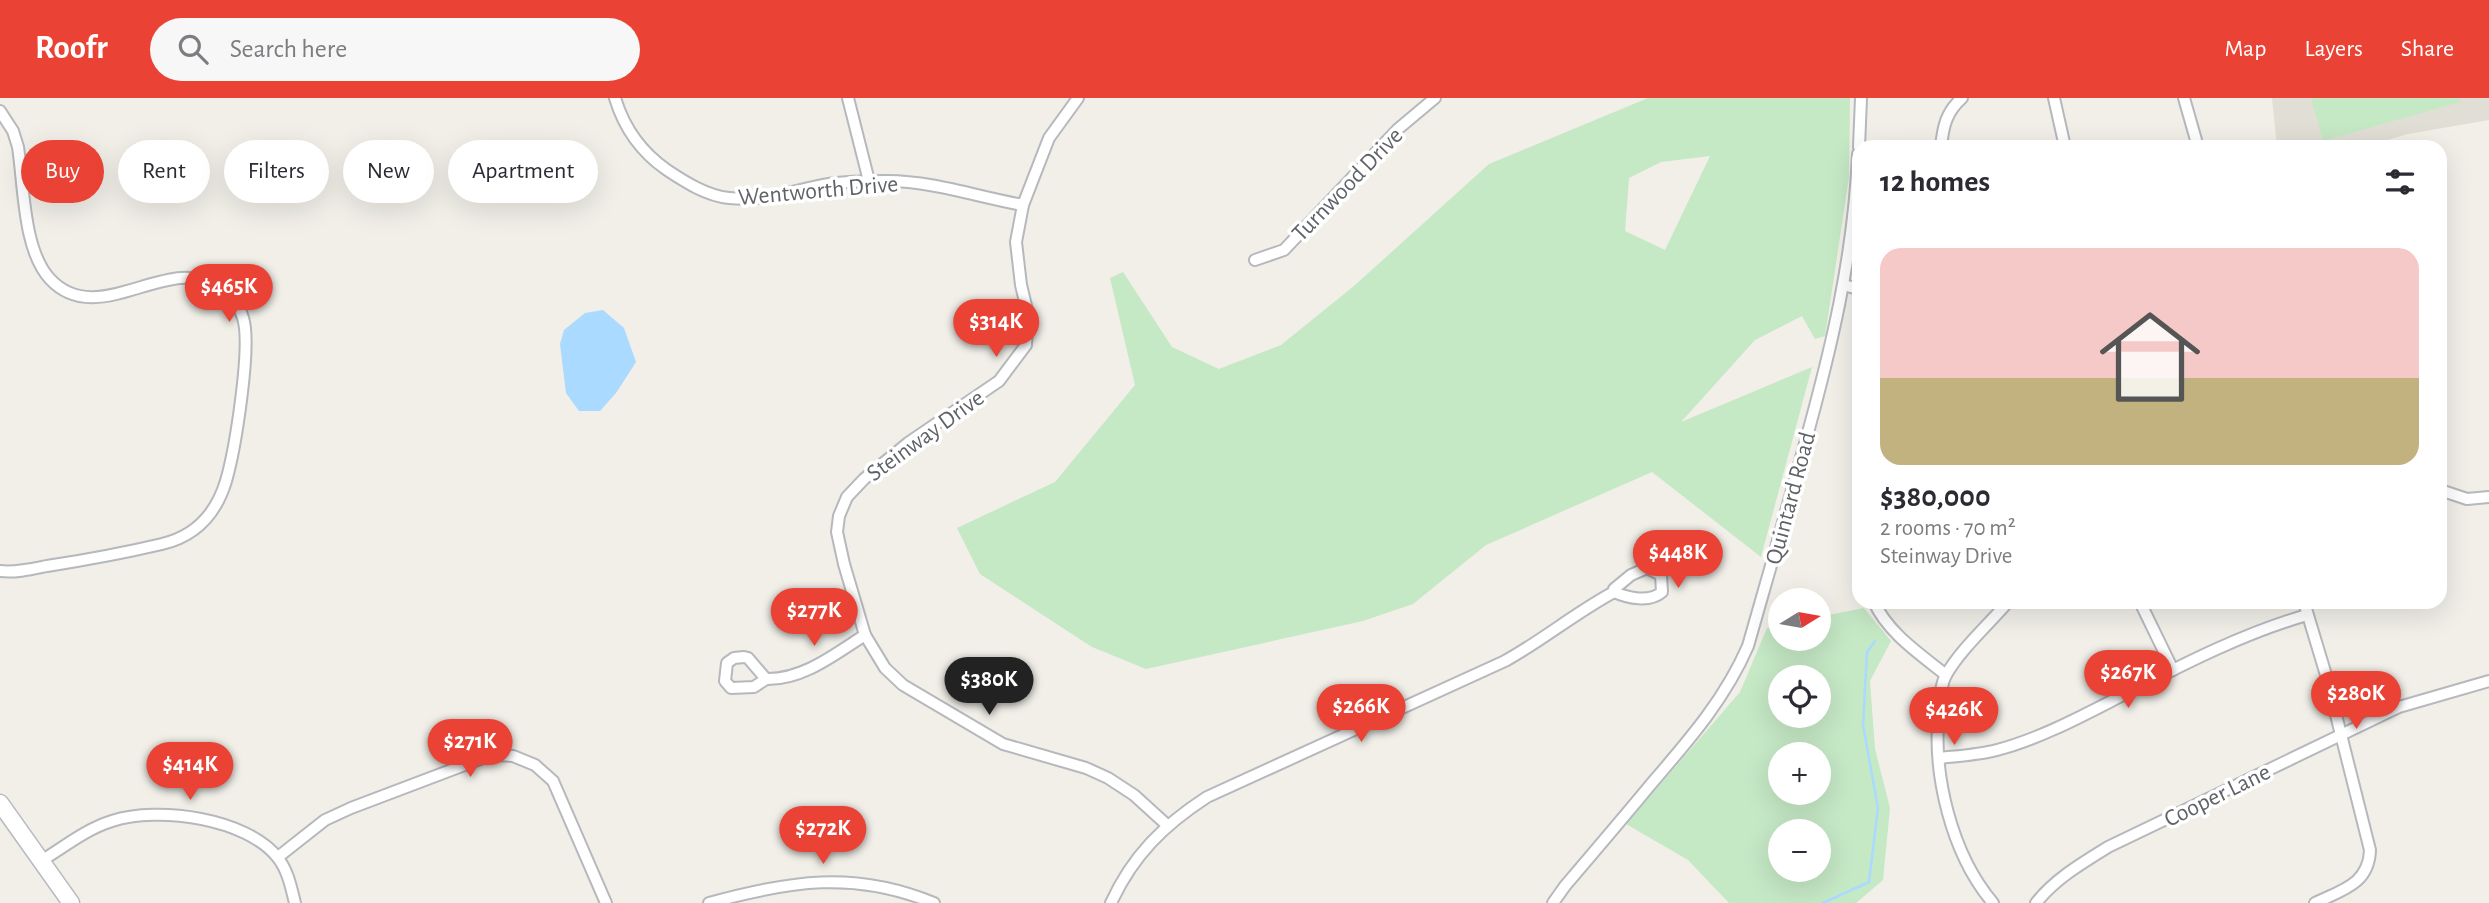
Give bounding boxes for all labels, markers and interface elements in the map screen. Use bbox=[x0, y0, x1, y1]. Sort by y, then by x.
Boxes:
search box bbox=[150, 18, 640, 81]
icon: search bbox=[174, 30, 212, 68]
text: Roofr bbox=[35, 32, 108, 65]
text: Search here bbox=[230, 36, 347, 62]
text: Map bbox=[2224, 37, 2266, 61]
text: Layers bbox=[2304, 37, 2363, 61]
text: Share bbox=[2401, 37, 2454, 61]
street label: Turnwood Drive bbox=[1288, 123, 1408, 246]
chip: Buy bbox=[21, 140, 104, 203]
chip: Rent bbox=[118, 140, 210, 203]
chip: Filters bbox=[224, 140, 329, 203]
chip: New bbox=[343, 140, 434, 203]
chip: Apartment bbox=[448, 140, 598, 203]
icon: filters bbox=[2381, 163, 2419, 201]
text: 12 homes bbox=[1880, 167, 1990, 197]
street label: Wentworth Drive bbox=[737, 172, 899, 210]
pin: $465K bbox=[180, 264, 278, 324]
text: $465K bbox=[201, 275, 257, 298]
icon: home bbox=[2087, 294, 2213, 420]
pin: $314K bbox=[947, 300, 1045, 359]
text: $314K bbox=[969, 310, 1023, 333]
street label: Steinway Drive bbox=[863, 385, 989, 486]
street label: Quintard Road bbox=[1762, 429, 1820, 567]
text: $380,000 bbox=[1880, 482, 1991, 512]
text: 2 rooms · 70 m² bbox=[1880, 517, 2016, 540]
pin: $448K bbox=[1629, 531, 1727, 590]
text: $448K bbox=[1649, 541, 1707, 564]
text: Steinway Drive bbox=[1880, 545, 2012, 568]
pin: $277K bbox=[765, 588, 863, 648]
north arrow bbox=[1768, 588, 1830, 651]
map controls bbox=[1768, 588, 1831, 882]
text: $277K bbox=[787, 599, 841, 622]
pin: $267K bbox=[2079, 650, 2177, 710]
pin: $380K bbox=[940, 658, 1038, 717]
text: $267K bbox=[2100, 661, 2156, 684]
button: locate bbox=[1768, 665, 1831, 728]
text: $380K bbox=[960, 668, 1018, 691]
pin: $280K bbox=[2307, 672, 2405, 731]
text: $280K bbox=[2327, 682, 2385, 705]
pin: $266K bbox=[1312, 684, 1410, 744]
pin: $426K bbox=[1905, 688, 2003, 747]
text: $266K bbox=[1333, 695, 1389, 718]
text: $426K bbox=[1925, 698, 1983, 721]
pin: $271K bbox=[421, 720, 519, 779]
text: $271K bbox=[444, 730, 496, 753]
pin: $414K bbox=[141, 742, 239, 802]
button: + bbox=[1768, 742, 1831, 805]
text: $414K bbox=[162, 753, 218, 776]
street label: Cooper Lane bbox=[2161, 760, 2274, 832]
pin: $272K bbox=[774, 806, 872, 866]
text: $272K bbox=[795, 817, 851, 840]
button: − bbox=[1768, 819, 1831, 882]

